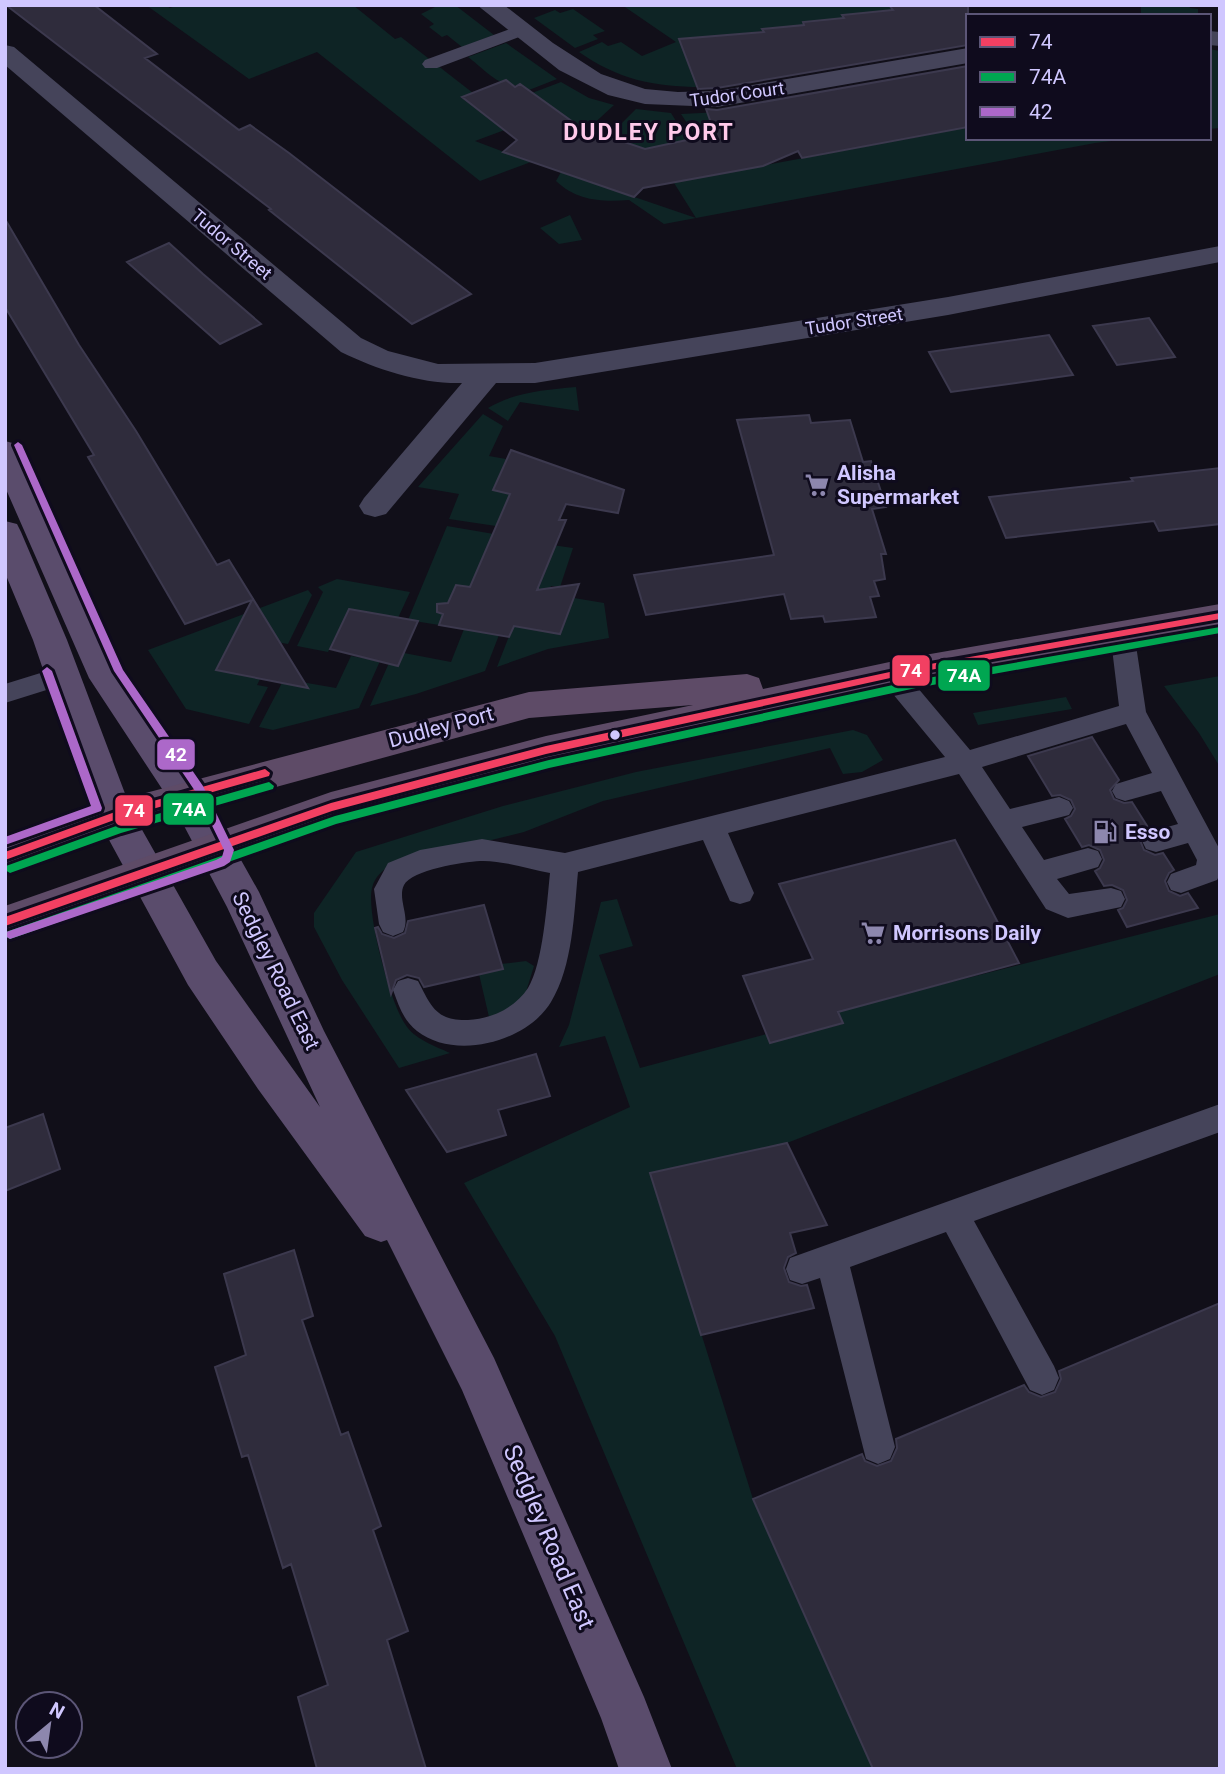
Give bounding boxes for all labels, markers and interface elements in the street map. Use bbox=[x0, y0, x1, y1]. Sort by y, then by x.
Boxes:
legend bbox=[966, 14, 1211, 140]
text: 74 bbox=[1029, 30, 1053, 54]
text: 74A bbox=[1029, 65, 1067, 89]
street label: Tudor Court bbox=[688, 77, 786, 111]
text: 42 bbox=[1029, 100, 1053, 124]
district label: DUDLEY PORT bbox=[563, 119, 735, 146]
street label: Tudor Street bbox=[188, 204, 276, 284]
street label: Tudor Street bbox=[804, 303, 904, 339]
place label: Alisha Supermarket bbox=[837, 461, 959, 509]
supermarket icon: Alisha Supermarket bbox=[803, 471, 831, 499]
line badge: 74 bbox=[891, 654, 931, 687]
text: 74 bbox=[900, 659, 922, 682]
line badge: 74A bbox=[937, 659, 991, 692]
text: 74A bbox=[947, 664, 982, 687]
street label: Dudley Port bbox=[386, 701, 496, 753]
unlabelled marker bbox=[608, 728, 622, 742]
line badge: 42 bbox=[156, 738, 196, 771]
text: 42 bbox=[165, 743, 187, 766]
line badge: 74A bbox=[162, 792, 215, 826]
line badge: 74 bbox=[114, 794, 154, 827]
text: 74A bbox=[172, 798, 207, 821]
text: 74 bbox=[123, 799, 145, 822]
fuel station icon: Esso bbox=[1091, 818, 1119, 846]
place label: Esso bbox=[1125, 820, 1170, 844]
street label: Sedgley Road East bbox=[227, 888, 325, 1054]
supermarket icon: Morrisons Daily bbox=[859, 919, 887, 947]
place label: Morrisons Daily bbox=[893, 921, 1042, 945]
street label: Sedgley Road East bbox=[497, 1441, 601, 1634]
north arrow bbox=[14, 1690, 84, 1760]
text: N bbox=[46, 1697, 68, 1724]

